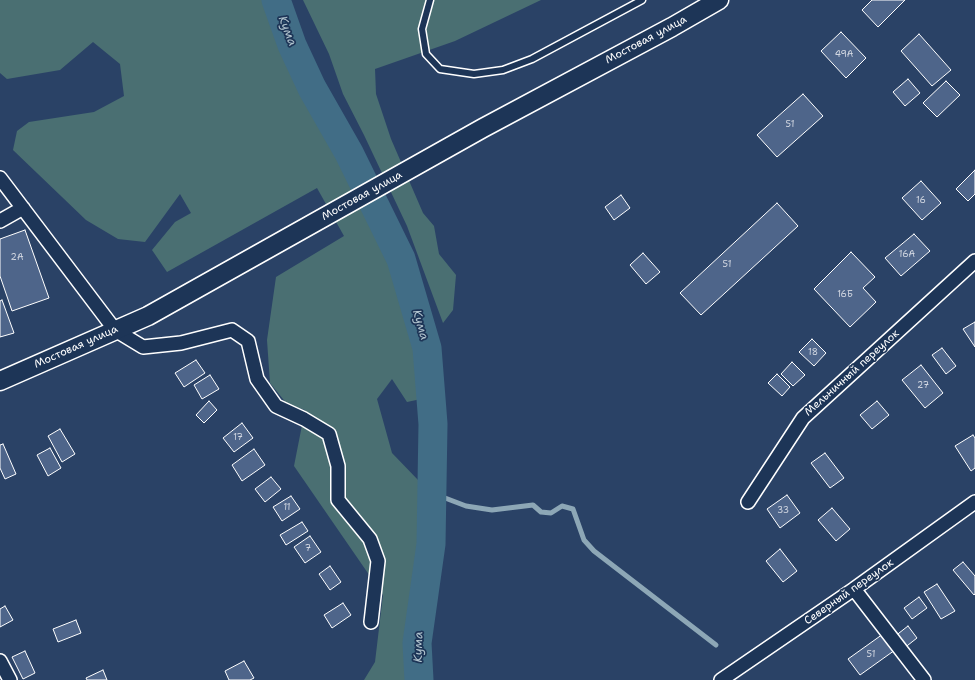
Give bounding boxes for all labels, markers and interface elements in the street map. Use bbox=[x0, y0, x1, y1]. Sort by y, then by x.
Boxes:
street label: Мостовая улица bbox=[603, 13, 689, 67]
water label: Кума bbox=[275, 14, 299, 48]
house number: 49А bbox=[835, 50, 853, 60]
house number: 51 bbox=[786, 120, 794, 130]
street label: Мостовая улица bbox=[319, 168, 405, 224]
house number: 16 bbox=[916, 196, 926, 206]
house number: 16А bbox=[899, 250, 915, 260]
house number: 2А bbox=[11, 253, 23, 263]
house number: 51 bbox=[723, 260, 731, 270]
house number: 16Б bbox=[837, 290, 853, 300]
water label: Кума bbox=[409, 308, 431, 342]
street label: Мостовая улица bbox=[32, 323, 120, 371]
street label: Мельничный переулок bbox=[802, 327, 902, 419]
house number: 18 bbox=[808, 348, 818, 358]
house number: 27 bbox=[917, 381, 929, 391]
house number: 17 bbox=[233, 433, 243, 443]
house number: 11 bbox=[283, 503, 291, 513]
house number: 33 bbox=[777, 506, 789, 516]
house number: 7 bbox=[305, 544, 311, 554]
street label: Северный переулок bbox=[802, 556, 896, 628]
water label: Кума bbox=[412, 631, 426, 663]
house number: 51 bbox=[867, 650, 875, 660]

